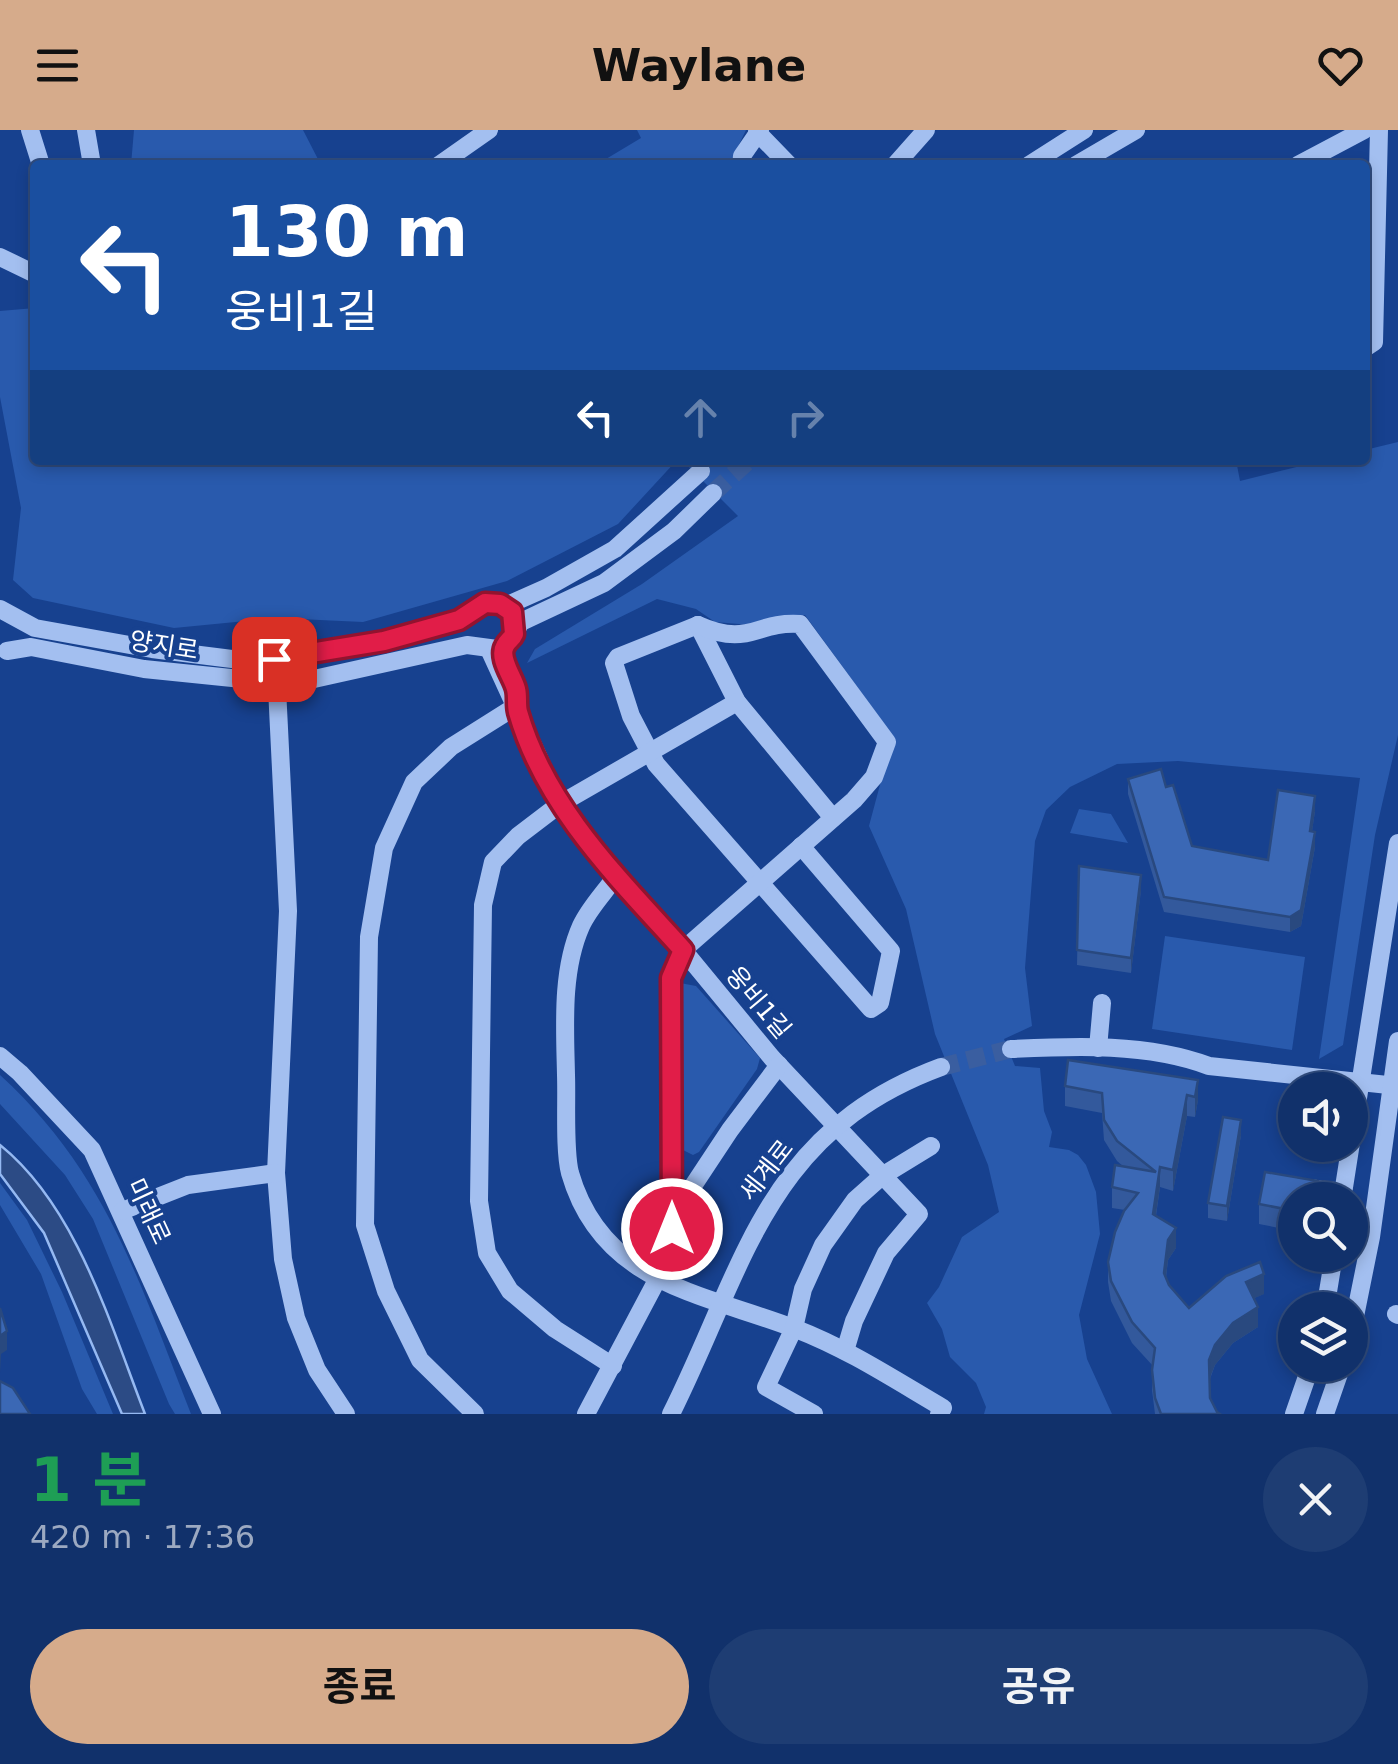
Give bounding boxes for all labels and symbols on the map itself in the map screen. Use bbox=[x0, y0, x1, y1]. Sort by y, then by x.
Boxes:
pin bbox=[232, 617, 317, 702]
street label: 양지로 bbox=[128, 626, 200, 665]
street label: 웅비1길 bbox=[720, 960, 797, 1044]
street label: 세계로 bbox=[734, 1134, 799, 1206]
street label: 미래로 bbox=[121, 1174, 176, 1249]
position arrow bbox=[620, 1177, 724, 1281]

